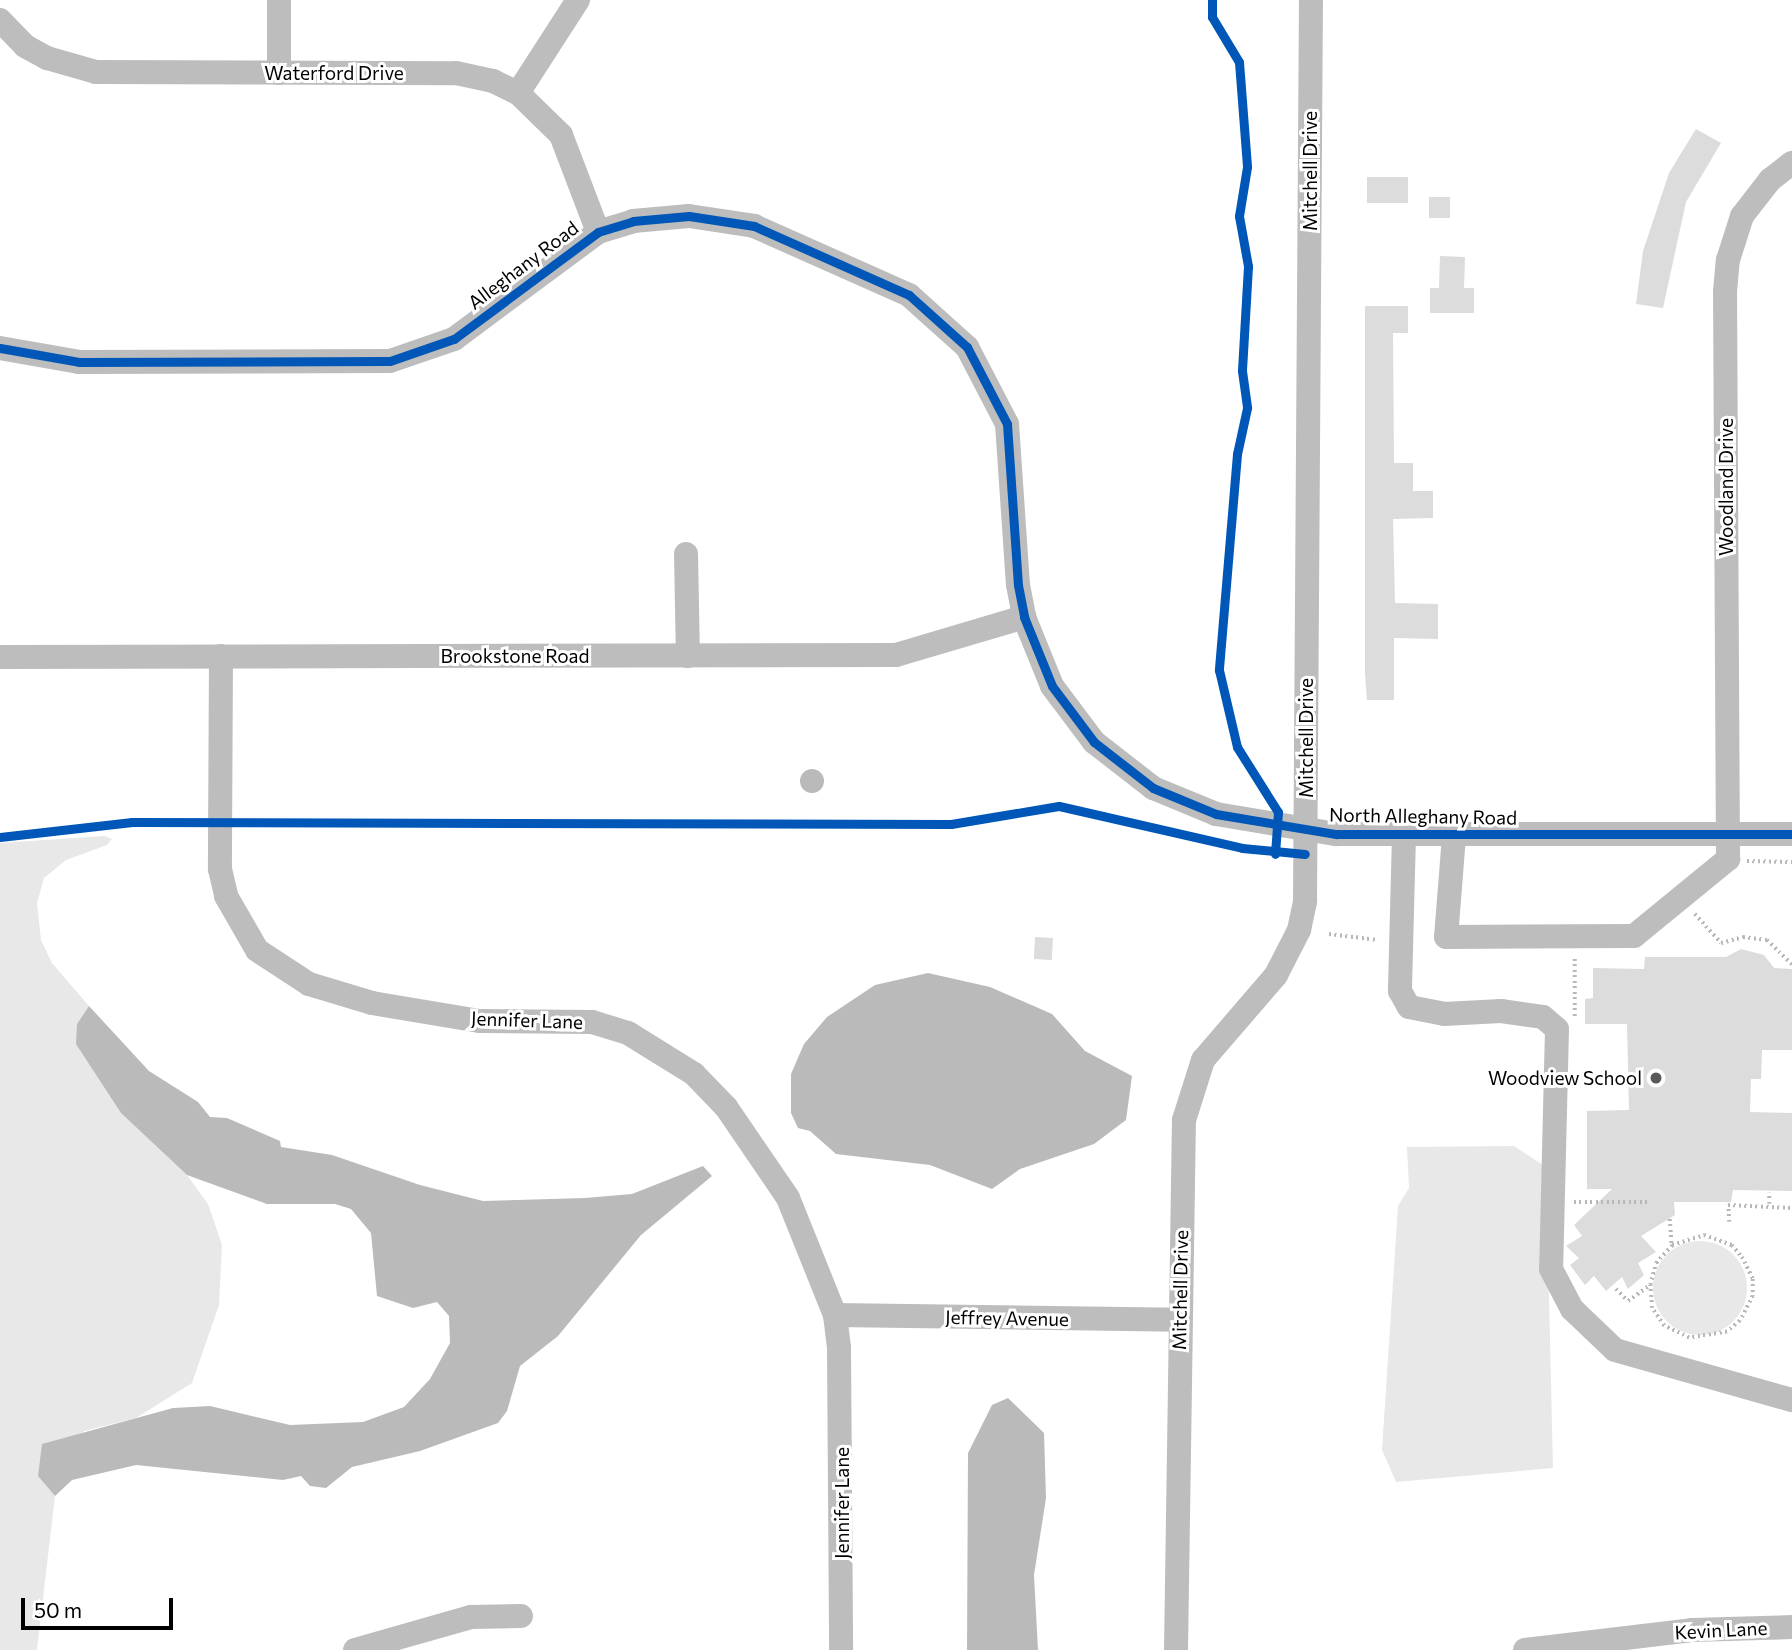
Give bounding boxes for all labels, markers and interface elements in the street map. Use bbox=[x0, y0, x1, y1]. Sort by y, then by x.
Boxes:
street label: Waterford Drive bbox=[264, 62, 404, 84]
street label: Mitchell Drive bbox=[1299, 111, 1321, 231]
street label: Alleghany Road bbox=[463, 216, 583, 314]
street label: Woodland Drive bbox=[1715, 418, 1737, 556]
street label: Brookstone Road bbox=[440, 645, 590, 667]
street label: Mitchell Drive bbox=[1295, 678, 1317, 798]
street label: North Alleghany Road bbox=[1329, 803, 1517, 829]
street label: Jennifer Lane bbox=[471, 1007, 583, 1033]
place label: Woodview School bbox=[1488, 1067, 1642, 1089]
marker: Woodview School bbox=[1648, 1070, 1664, 1086]
street label: Mitchell Drive bbox=[1168, 1230, 1192, 1350]
street label: Jeffrey Avenue bbox=[945, 1306, 1069, 1330]
street label: Jennifer Lane bbox=[831, 1447, 853, 1559]
scale bar bbox=[24, 1584, 177, 1628]
text: 50 m bbox=[34, 1597, 82, 1622]
street label: Kevin Lane bbox=[1674, 1616, 1768, 1644]

